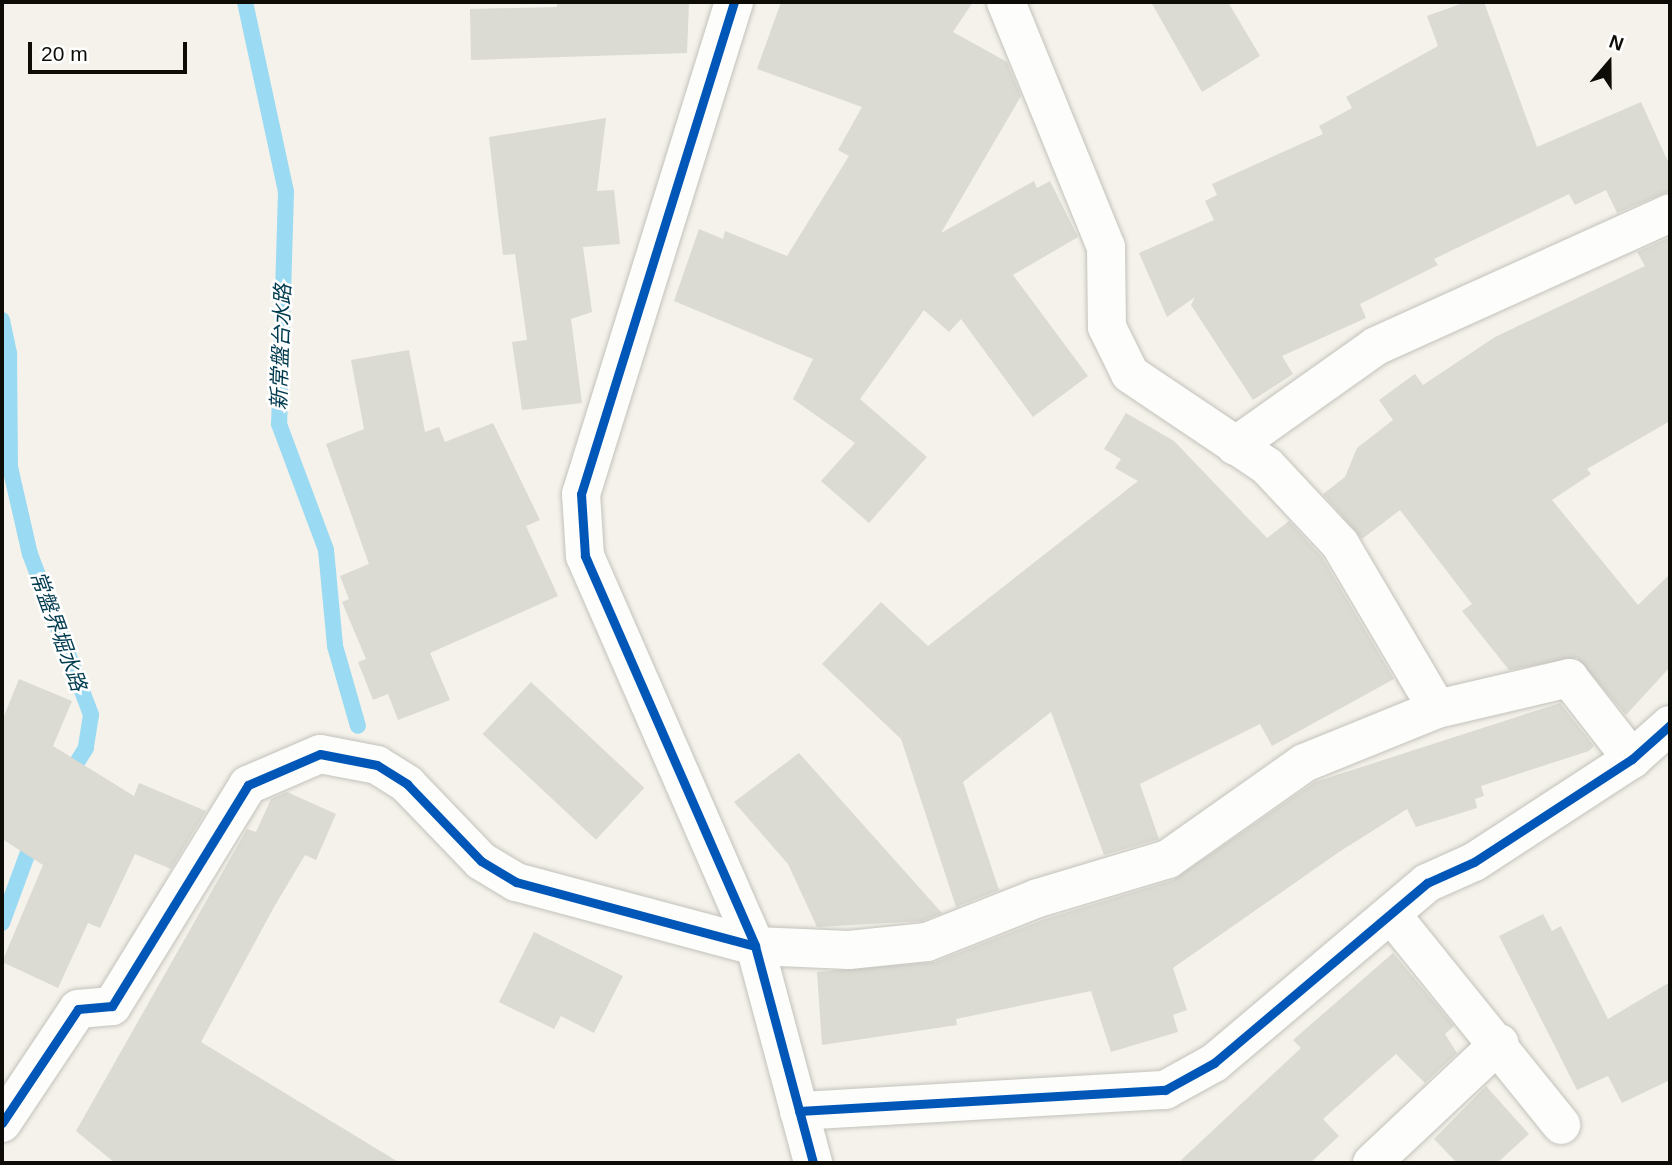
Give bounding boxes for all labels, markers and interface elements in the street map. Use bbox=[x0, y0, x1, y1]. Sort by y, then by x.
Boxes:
scale bar bbox=[32, 28, 191, 72]
north arrow bbox=[1574, 28, 1644, 98]
text: N bbox=[1606, 31, 1626, 55]
text: 20 m bbox=[41, 42, 88, 65]
water label: 新常盤台水路 bbox=[266, 284, 296, 410]
water label: 常盤界堀水路 bbox=[25, 567, 91, 695]

